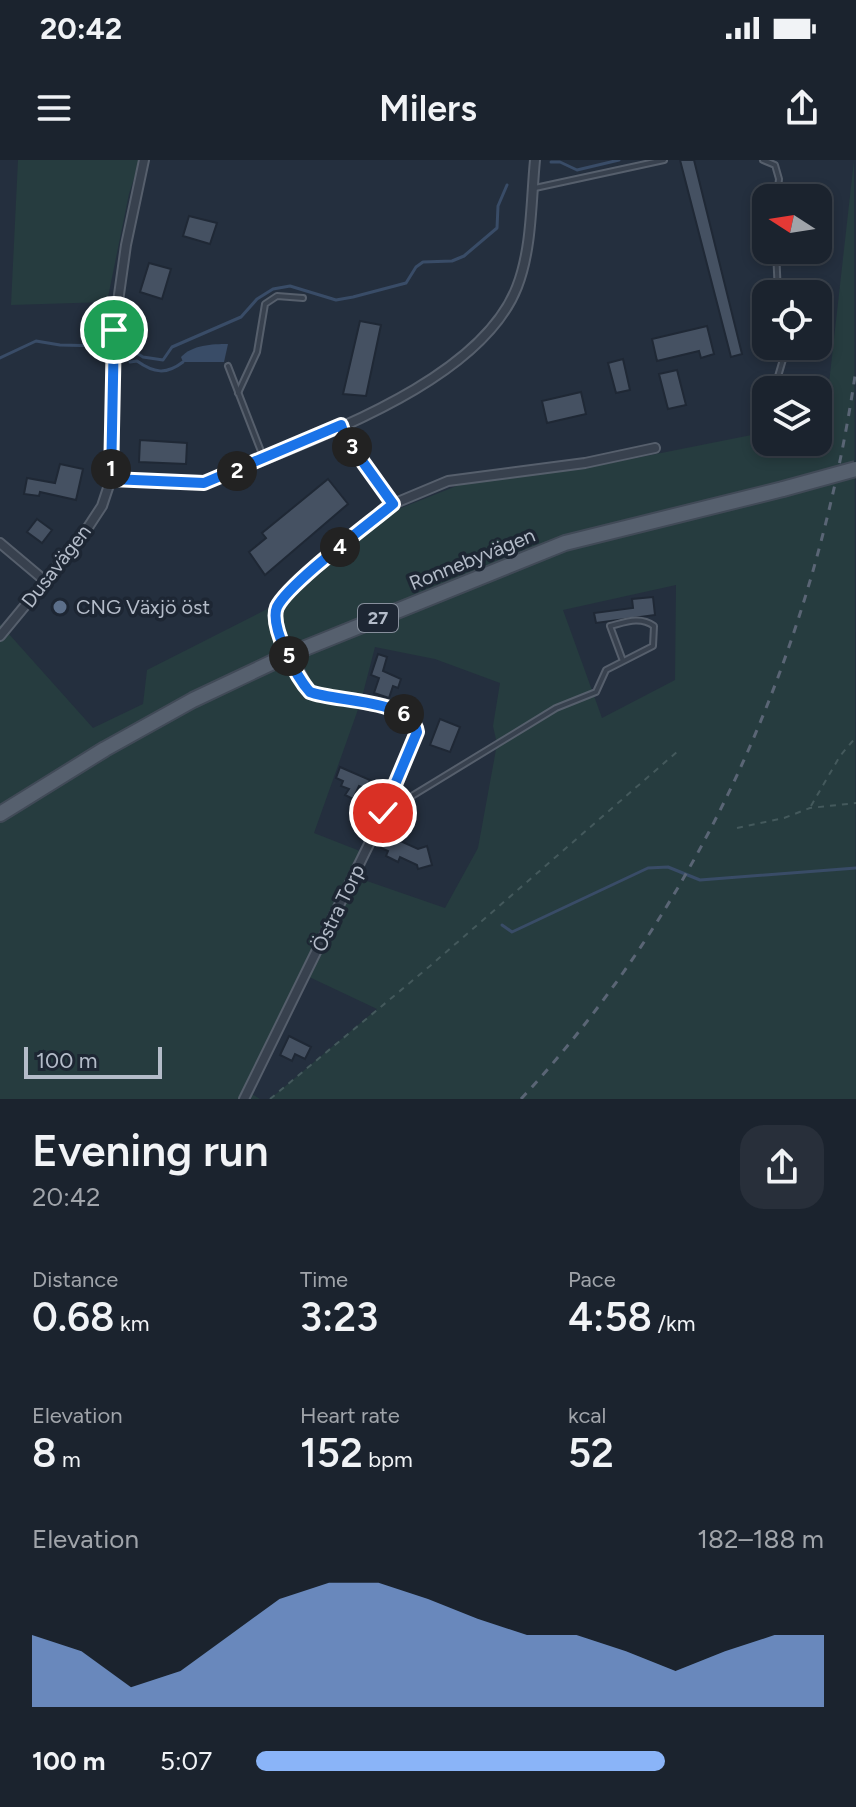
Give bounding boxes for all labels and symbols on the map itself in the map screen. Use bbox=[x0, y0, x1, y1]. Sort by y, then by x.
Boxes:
north arrow bbox=[752, 184, 832, 264]
pin bbox=[80, 296, 148, 364]
pin: 3 bbox=[332, 427, 372, 467]
pin: 1 bbox=[91, 449, 131, 489]
pin: 2 bbox=[217, 451, 257, 491]
street label: Dusavägen bbox=[16, 520, 96, 612]
street label: Ronnebyvägen bbox=[406, 523, 538, 595]
pin: 4 bbox=[320, 527, 360, 567]
place label: CNG Växjö öst bbox=[76, 595, 210, 619]
marker: CNG Växjö öst bbox=[51, 598, 69, 616]
road number: 27 bbox=[358, 604, 398, 632]
pin: 5 bbox=[269, 636, 309, 676]
pin: 6 bbox=[384, 694, 424, 734]
pin bbox=[349, 779, 417, 847]
street label: Östra Torp bbox=[307, 860, 369, 956]
scale bar bbox=[24, 1043, 162, 1079]

